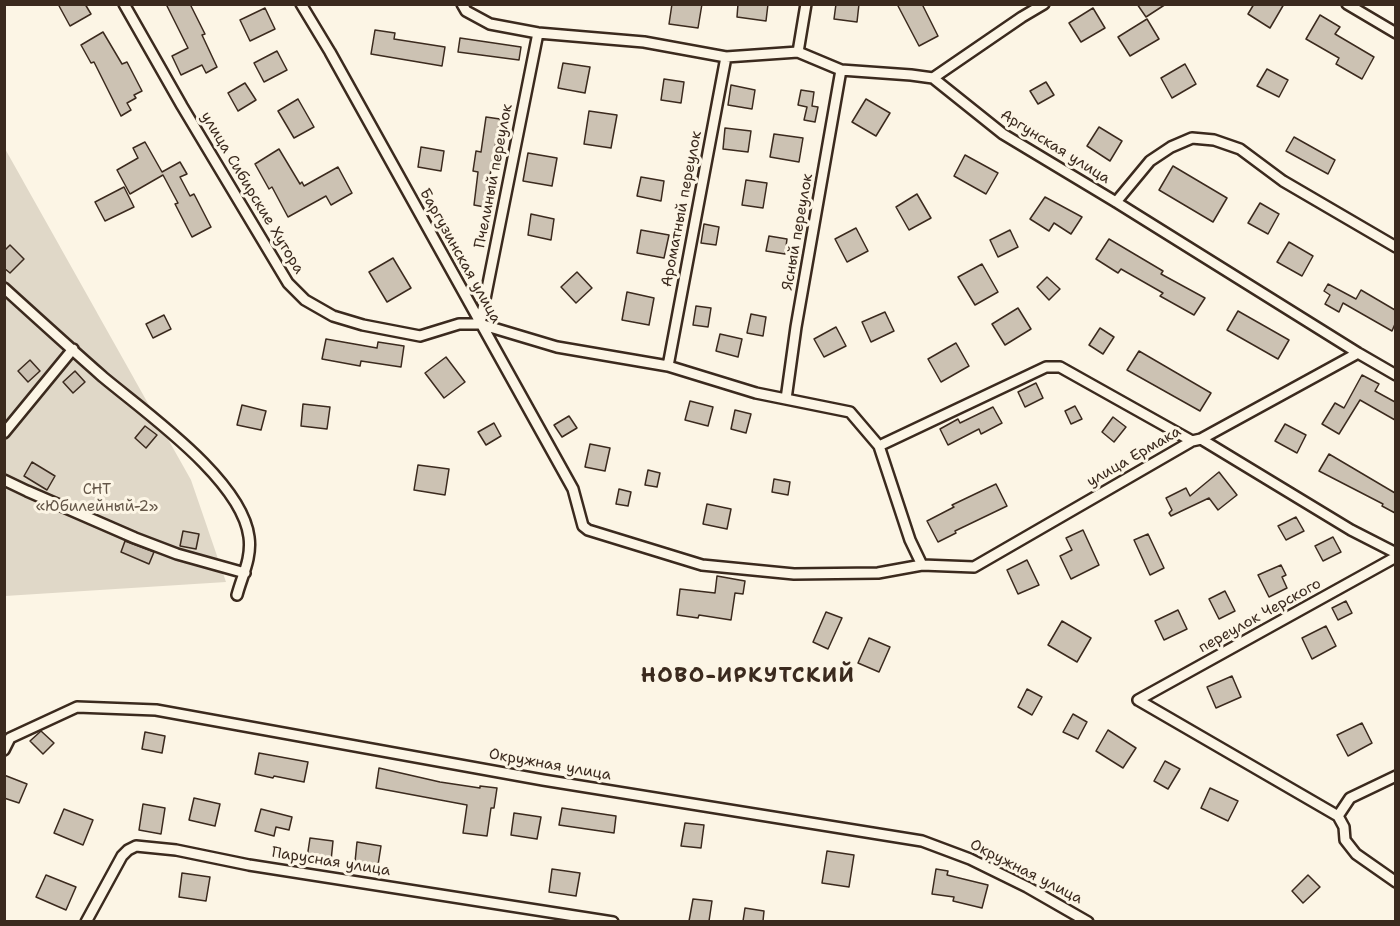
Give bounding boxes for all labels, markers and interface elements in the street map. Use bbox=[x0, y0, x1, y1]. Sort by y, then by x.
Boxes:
street label: Пчелиный переулок bbox=[471, 102, 517, 250]
street label: Аргунская улица bbox=[997, 106, 1113, 188]
street label: улица Сибирские Хутора bbox=[196, 109, 308, 277]
street label: Ароматный переулок bbox=[658, 129, 706, 289]
street label: Ясный переулок bbox=[779, 172, 817, 292]
street label: Баргузинская улица bbox=[415, 185, 505, 327]
street label: улица Ермака bbox=[1084, 423, 1184, 491]
park label: СНТ «Юбилейный-2» bbox=[36, 481, 158, 516]
street label: переулок Черского bbox=[1195, 575, 1325, 657]
district label: НОВО-ИРКУТСКИЙ bbox=[641, 664, 855, 690]
street label: Окружная улица bbox=[487, 745, 613, 785]
street label: Окружная улица bbox=[967, 836, 1085, 908]
street label: Парусная улица bbox=[270, 844, 392, 880]

